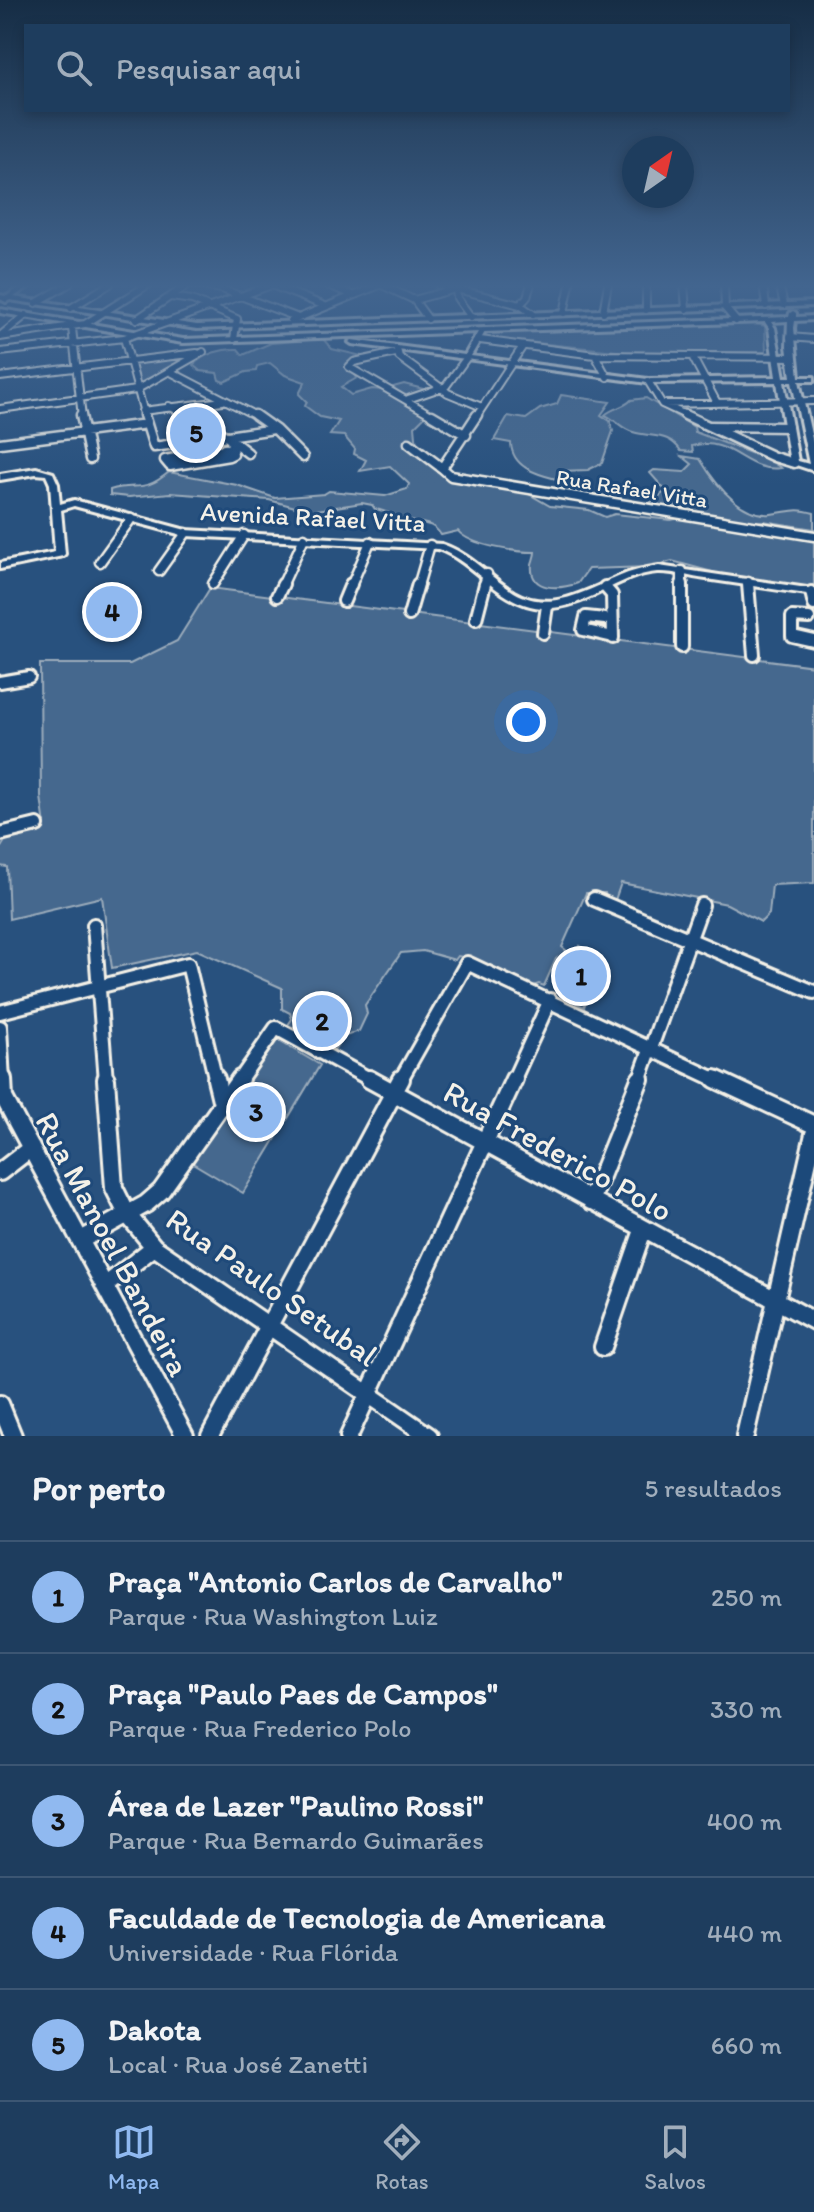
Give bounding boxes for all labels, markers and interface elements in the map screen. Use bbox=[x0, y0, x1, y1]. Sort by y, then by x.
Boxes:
search box bbox=[24, 24, 790, 112]
icon: search bbox=[52, 46, 96, 90]
text: Pesquisar aqui bbox=[116, 50, 301, 87]
north arrow bbox=[622, 136, 694, 208]
pin: 5 bbox=[170, 403, 222, 463]
street label: Rua Rafael Vitta bbox=[554, 463, 710, 514]
street label: Avenida Rafael Vitta bbox=[200, 495, 427, 539]
pin: 4 bbox=[86, 582, 138, 642]
your location bbox=[506, 702, 546, 742]
pin: 1 bbox=[555, 946, 607, 1006]
pin: 2 bbox=[296, 991, 348, 1051]
street label: Rua Frederico Polo bbox=[437, 1072, 679, 1230]
pin: 3 bbox=[230, 1082, 282, 1142]
street label: Rua Manoel Bandeira bbox=[27, 1106, 199, 1383]
street label: Rua Paulo Setubal bbox=[159, 1200, 385, 1374]
text: Por perto bbox=[32, 1468, 165, 1509]
text: 5 resultados bbox=[644, 1472, 782, 1504]
text: Praça "Antonio Carlos de Carvalho" bbox=[108, 1563, 563, 1600]
text: 1 bbox=[52, 1581, 64, 1613]
text: 250 m bbox=[711, 1581, 782, 1613]
text: Parque · Rua Washington Luiz bbox=[108, 1600, 438, 1632]
text: Praça "Paulo Paes de Campos" bbox=[108, 1675, 498, 1712]
text: 2 bbox=[51, 1693, 65, 1725]
text: 330 m bbox=[710, 1693, 782, 1725]
text: Parque · Rua Frederico Polo bbox=[108, 1712, 411, 1744]
text: Área de Lazer "Paulino Rossi" bbox=[108, 1787, 484, 1824]
text: 3 bbox=[51, 1805, 65, 1837]
text: 400 m bbox=[707, 1805, 782, 1837]
text: Parque · Rua Bernardo Guimarães bbox=[108, 1824, 484, 1856]
text: Faculdade de Tecnologia de Americana bbox=[108, 1899, 605, 1936]
text: 4 bbox=[50, 1917, 66, 1949]
text: 440 m bbox=[707, 1917, 782, 1949]
text: Universidade · Rua Flórida bbox=[108, 1936, 398, 1968]
text: Dakota bbox=[108, 2011, 201, 2048]
text: 5 bbox=[51, 2029, 65, 2061]
text: 660 m bbox=[711, 2029, 782, 2061]
text: Local · Rua José Zanetti bbox=[108, 2048, 368, 2080]
tab: Mapa bbox=[108, 2120, 159, 2195]
tab: Rotas bbox=[375, 2120, 429, 2195]
tab: Salvos bbox=[645, 2120, 706, 2195]

